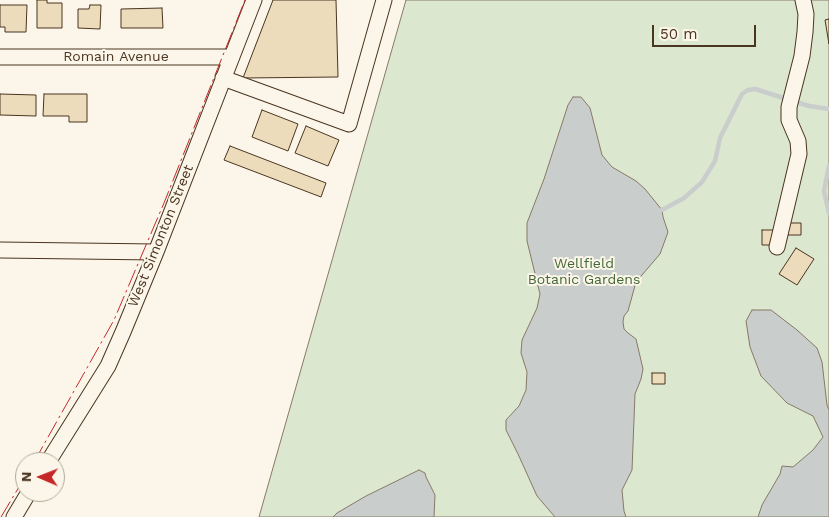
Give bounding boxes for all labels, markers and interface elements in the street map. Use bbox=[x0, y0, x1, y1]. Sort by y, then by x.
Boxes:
scale bar bbox=[654, 15, 758, 47]
text: 50 m bbox=[660, 25, 697, 43]
street label: Romain Avenue bbox=[63, 49, 169, 65]
street label: West Simonton Street bbox=[125, 162, 197, 310]
park label: Wellfield Botanic Gardens bbox=[528, 256, 640, 288]
north arrow bbox=[15, 452, 65, 502]
text: N bbox=[18, 471, 34, 482]

